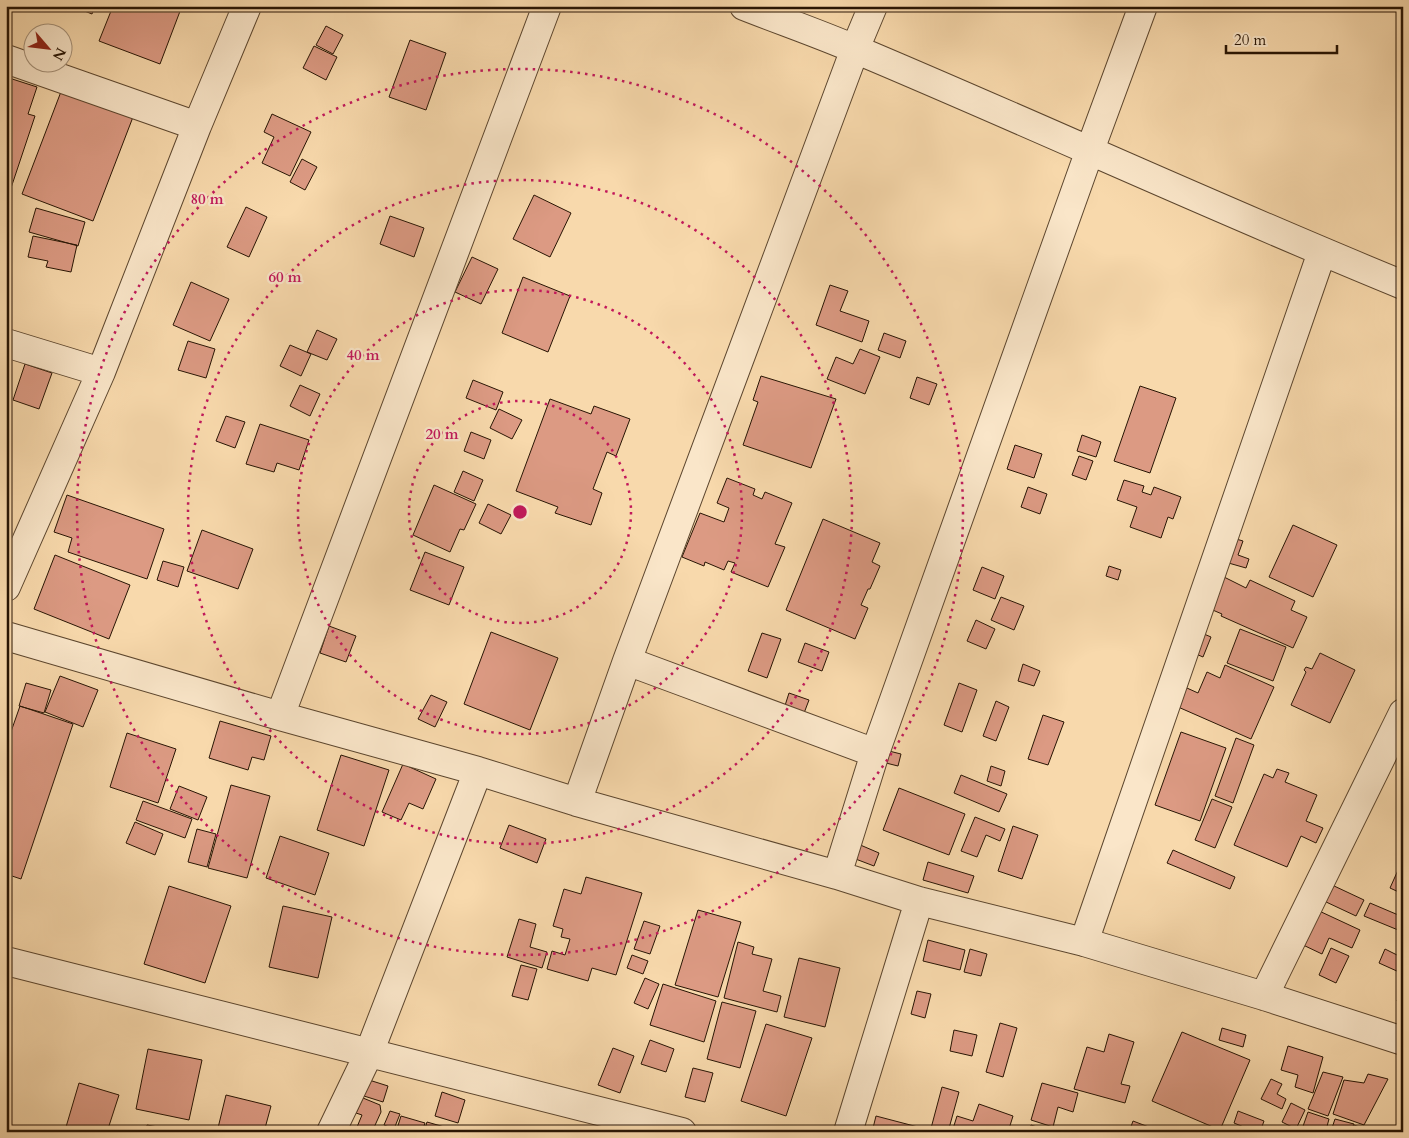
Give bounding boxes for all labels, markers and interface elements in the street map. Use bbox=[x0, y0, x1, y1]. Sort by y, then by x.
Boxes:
north arrow bbox=[22, 22, 72, 72]
scale bar bbox=[1226, 22, 1338, 54]
text: 20 m bbox=[1234, 30, 1266, 50]
text: N bbox=[48, 44, 70, 64]
text: 80 m bbox=[190, 189, 224, 209]
text: 60 m bbox=[268, 267, 302, 287]
text: 40 m bbox=[346, 345, 380, 365]
text: 20 m bbox=[425, 424, 459, 444]
centre of rings bbox=[511, 503, 529, 521]

